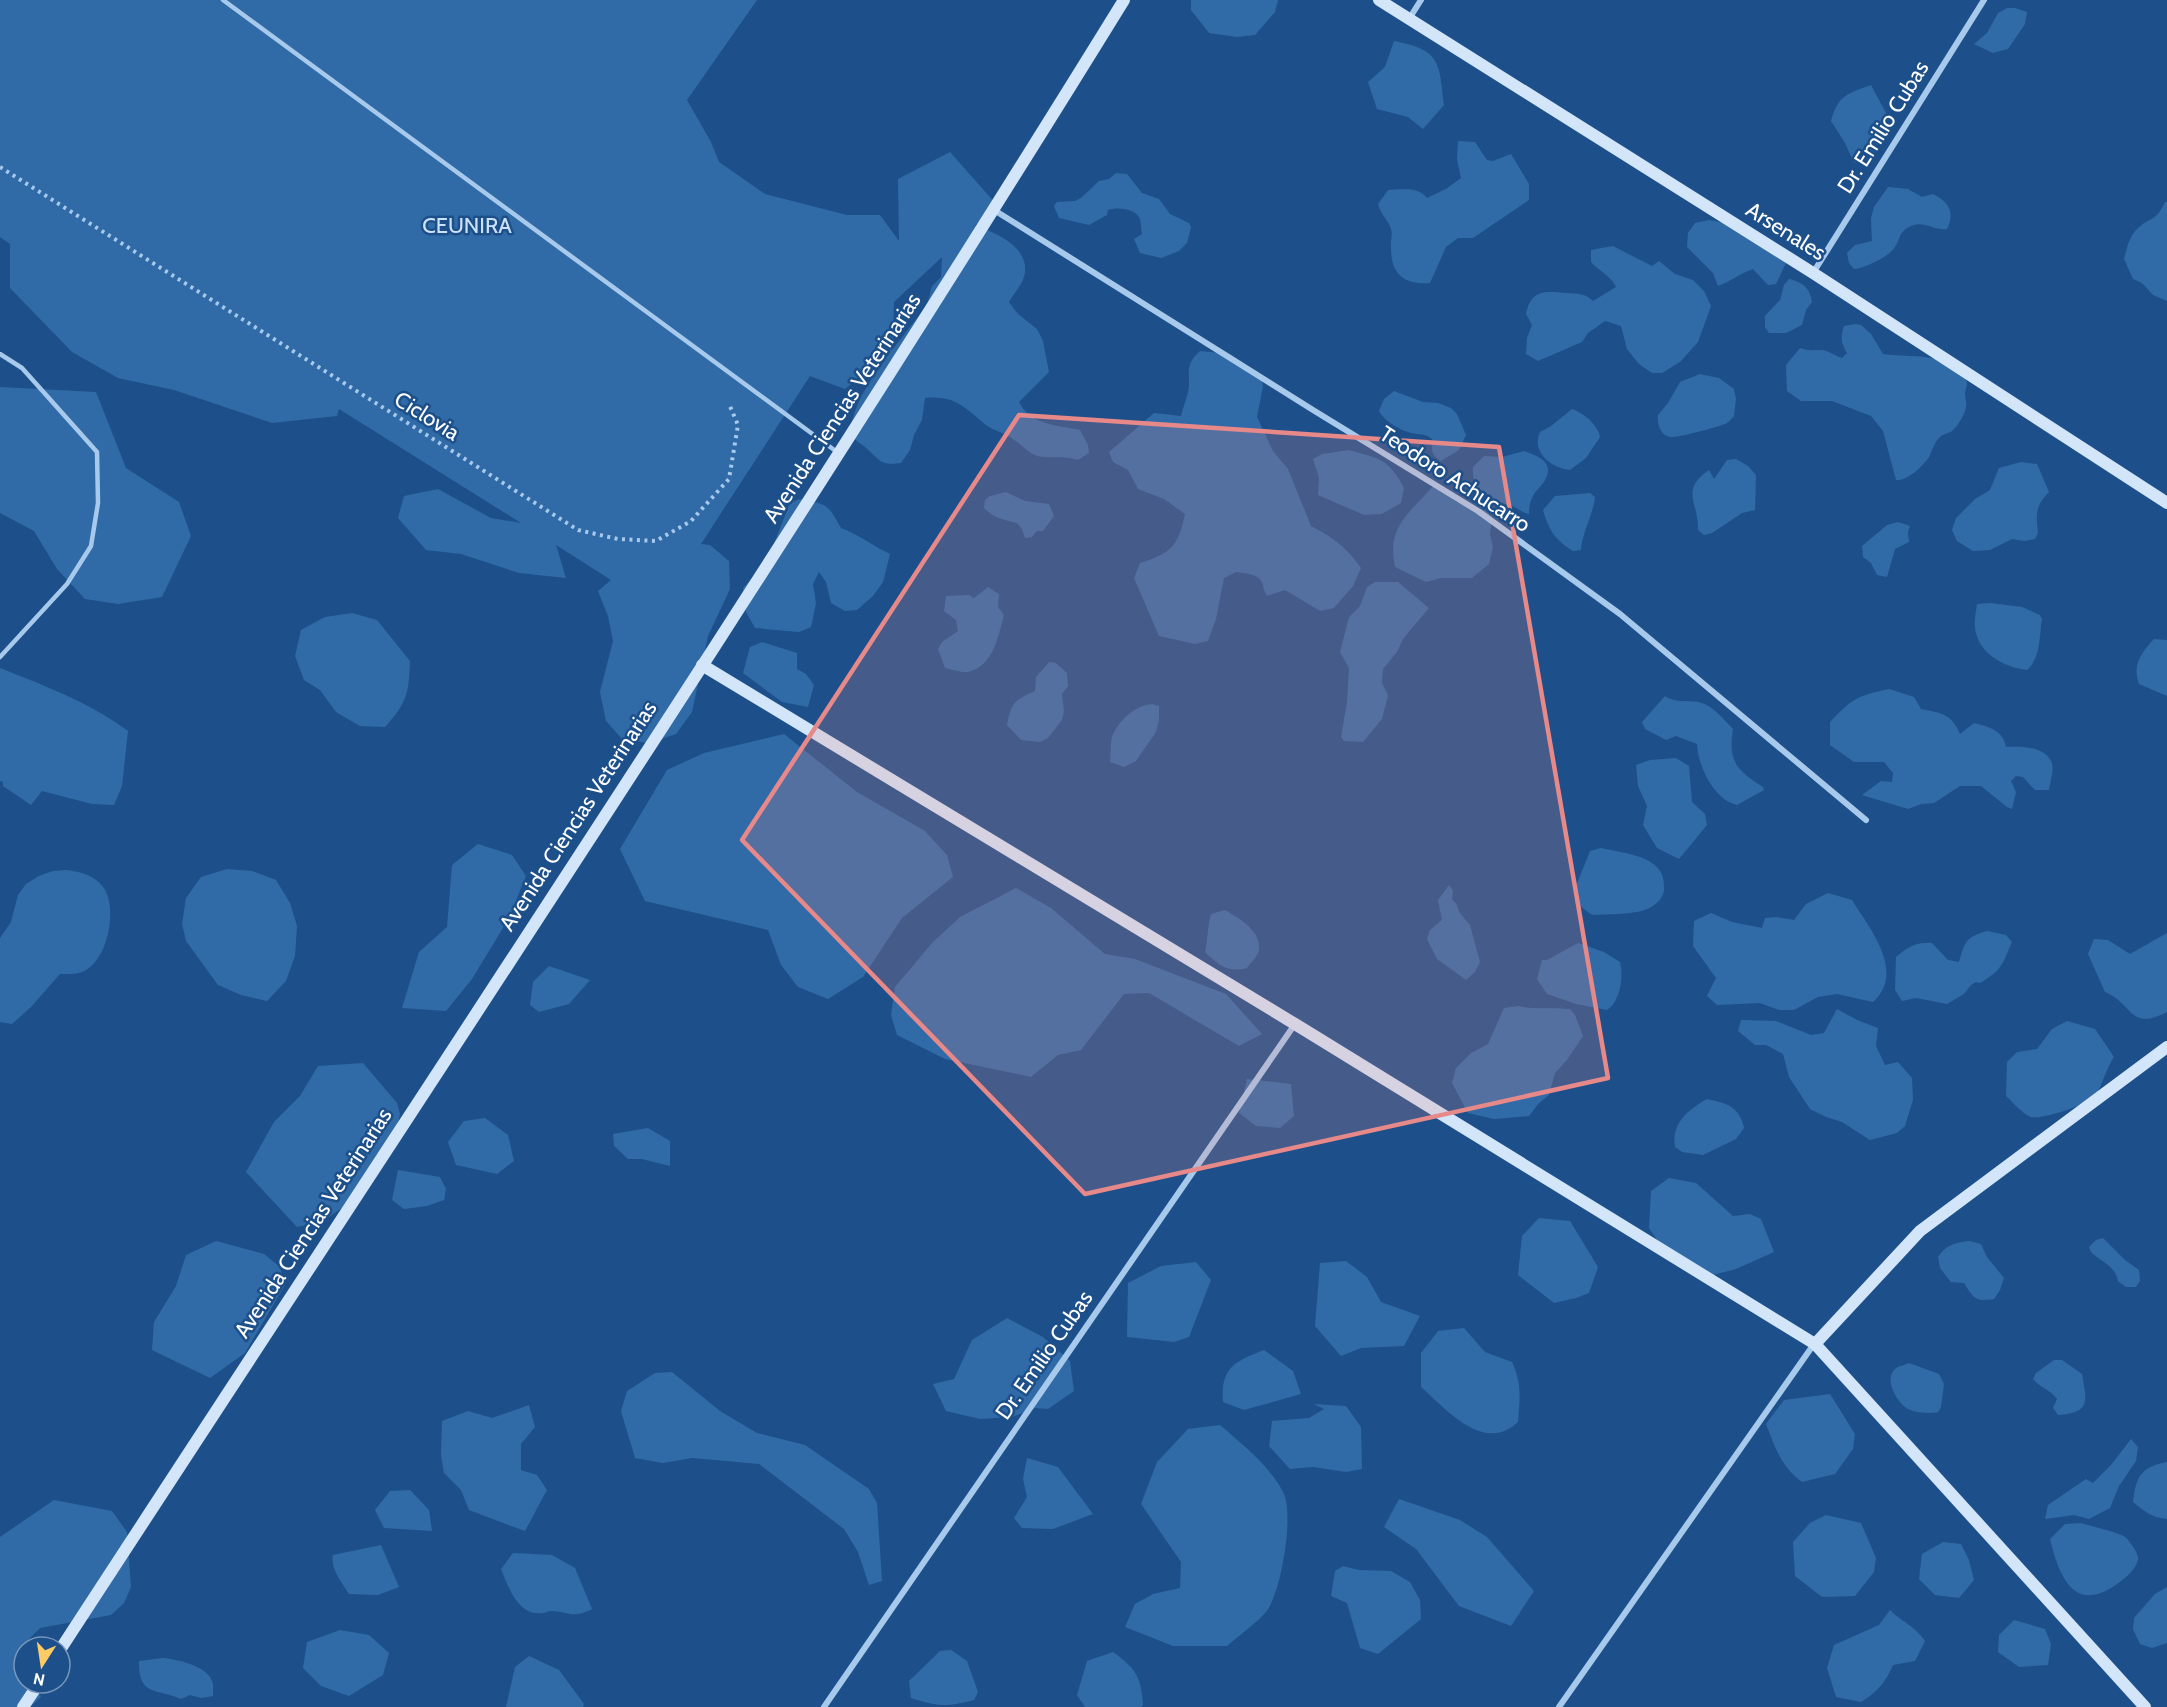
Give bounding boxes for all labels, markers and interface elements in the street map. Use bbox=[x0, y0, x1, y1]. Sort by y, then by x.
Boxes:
street label: Dr. Emilio Cubas bbox=[1831, 56, 1935, 198]
street label: Arsenales bbox=[1741, 196, 1831, 266]
park label: CEUNIRA bbox=[422, 212, 512, 239]
street label: Avenida Ciencias Veterinarias bbox=[757, 288, 927, 528]
street label: Ciclovia bbox=[389, 385, 465, 447]
street label: Teodoro Achucarro bbox=[1375, 420, 1535, 538]
street label: Avenida Ciencias Veterinarias bbox=[493, 696, 663, 936]
street label: Avenida Ciencias Veterinarias bbox=[228, 1103, 398, 1343]
street label: Dr. Emilio Cubas bbox=[990, 1285, 1098, 1425]
north arrow bbox=[12, 1635, 72, 1695]
text: N bbox=[31, 1669, 46, 1690]

